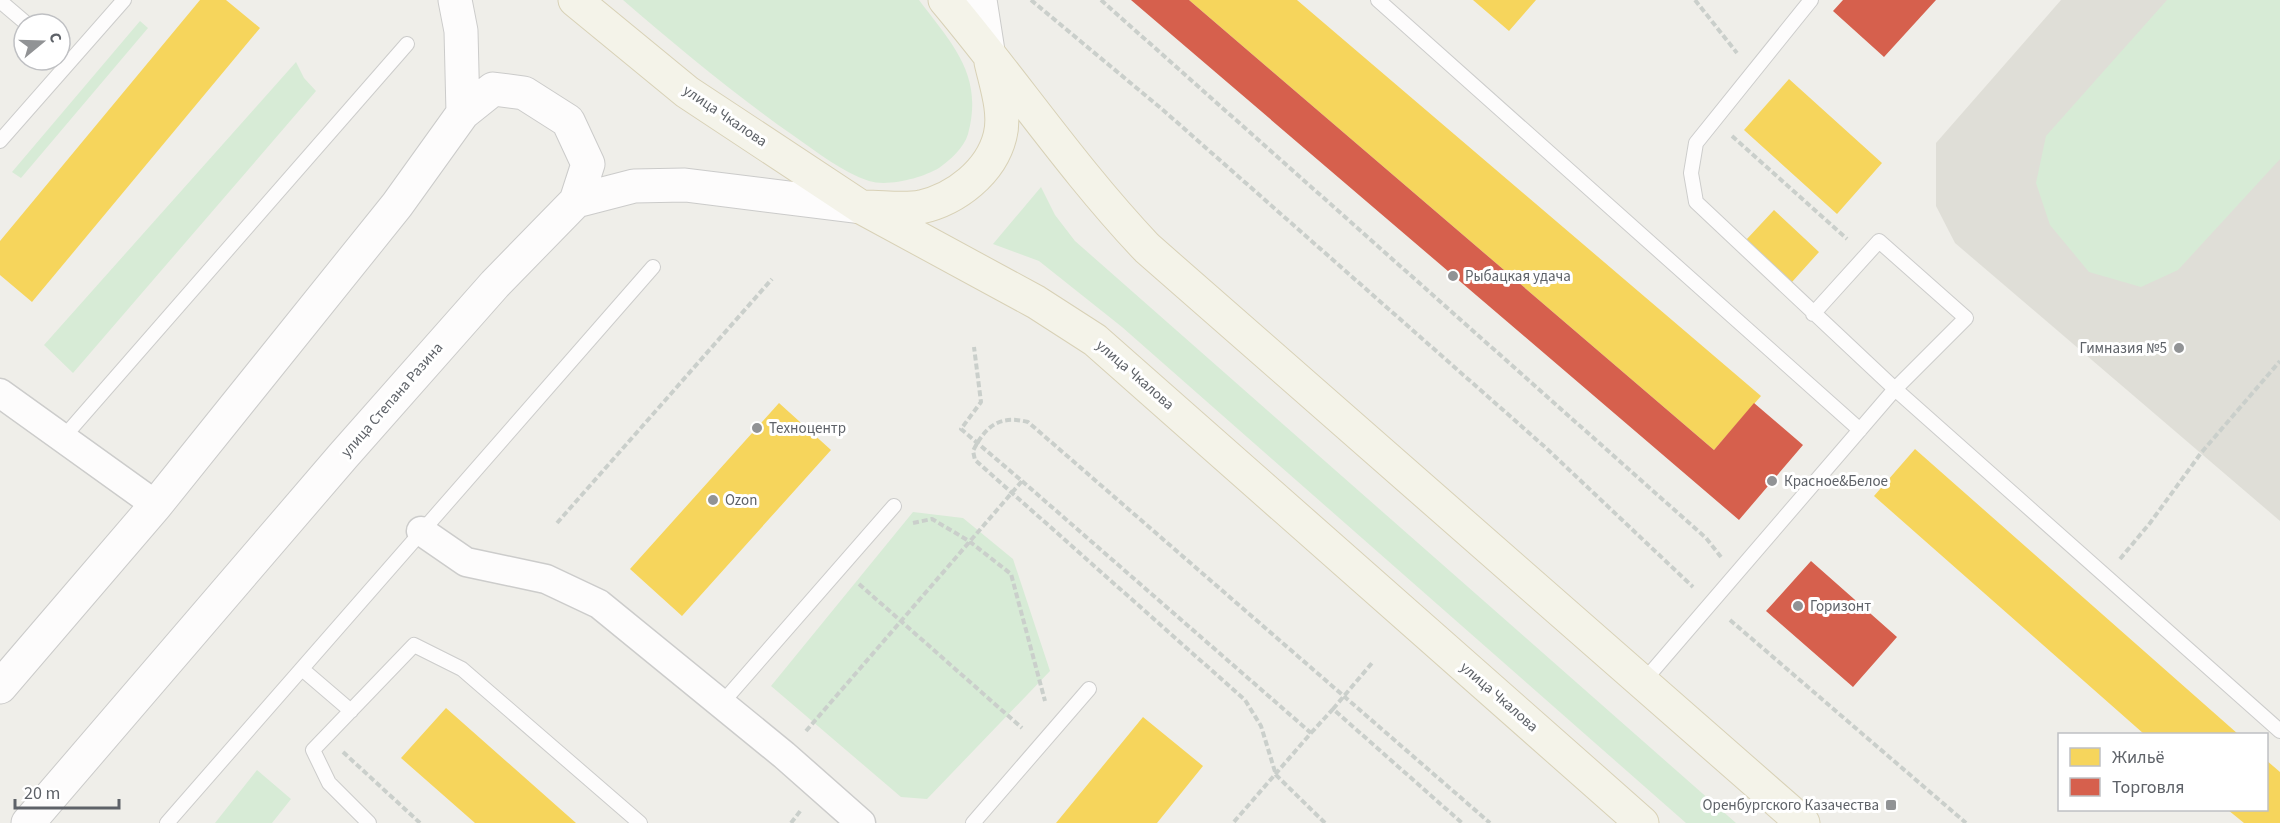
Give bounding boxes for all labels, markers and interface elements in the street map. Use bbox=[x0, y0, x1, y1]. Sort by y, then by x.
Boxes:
north arrow bbox=[12, 12, 72, 72]
text: С bbox=[43, 29, 67, 45]
street label: улица Чкалова bbox=[679, 80, 771, 152]
place label: Рыбацкая удача bbox=[1465, 266, 1571, 287]
marker: Рыбацкая удача bbox=[1446, 269, 1460, 283]
street label: улица Чкалова bbox=[1091, 335, 1179, 415]
street label: улица Степана Разина bbox=[336, 338, 448, 462]
place label: Гимназия №5 bbox=[2080, 338, 2167, 359]
marker: Гимназия №5 bbox=[2172, 341, 2186, 355]
place label: Техноцентр bbox=[769, 418, 846, 439]
marker: Техноцентр bbox=[750, 421, 764, 435]
place label: Красное&Белое bbox=[1784, 471, 1888, 492]
marker: Красное&Белое bbox=[1765, 474, 1779, 488]
place label: Ozon bbox=[725, 490, 757, 511]
marker: Ozon bbox=[706, 493, 720, 507]
place label: Горизонт bbox=[1810, 596, 1871, 617]
marker: Горизонт bbox=[1791, 599, 1805, 613]
street label: улица Чкалова bbox=[1455, 657, 1543, 737]
legend bbox=[2058, 733, 2268, 811]
text: Жильё bbox=[2112, 745, 2165, 770]
scale bar bbox=[15, 772, 118, 810]
text: Торговля bbox=[2112, 775, 2185, 800]
text: 20 m bbox=[24, 781, 60, 806]
place label: Оренбургского Казачества bbox=[1703, 795, 1879, 816]
marker: Оренбургского Казачества bbox=[1884, 798, 1898, 812]

